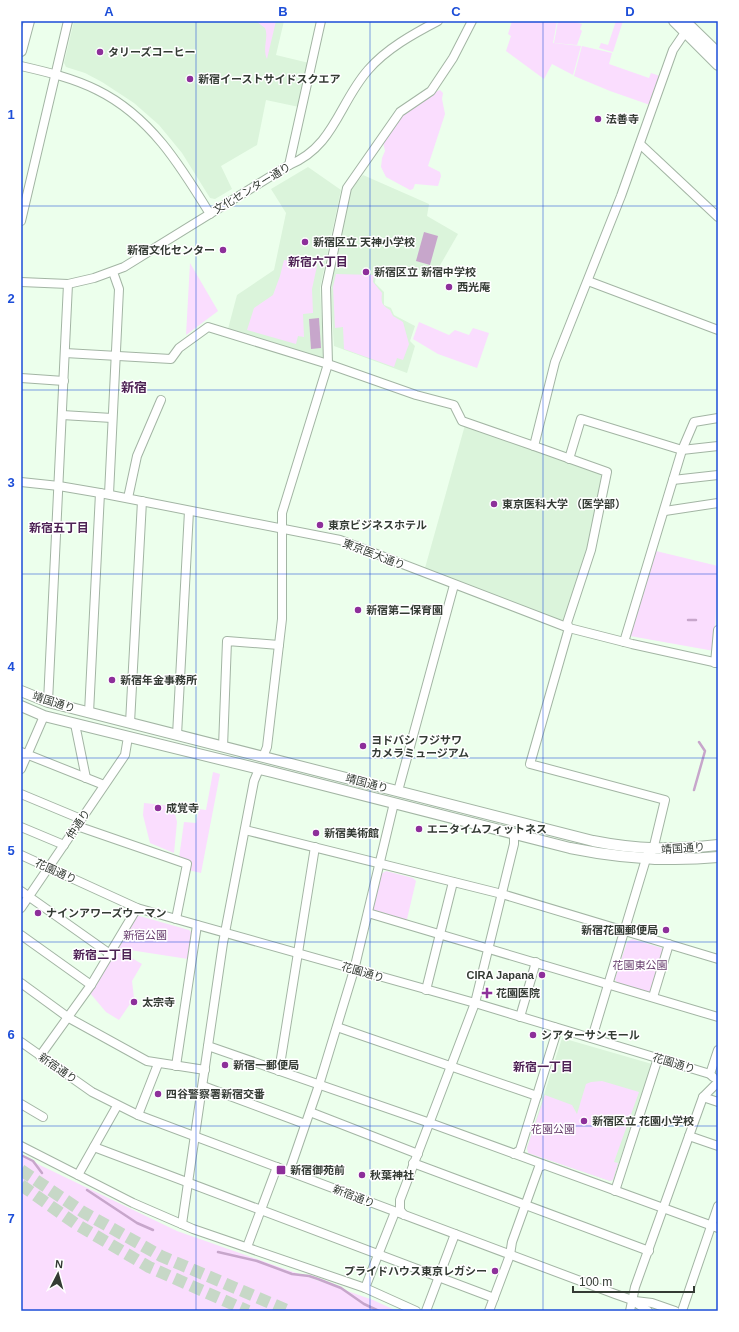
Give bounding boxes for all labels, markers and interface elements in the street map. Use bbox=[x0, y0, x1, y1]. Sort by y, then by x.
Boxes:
text: A bbox=[104, 4, 114, 19]
text: B bbox=[278, 4, 288, 19]
text: C bbox=[451, 4, 461, 19]
text: D bbox=[625, 4, 635, 19]
place label: タリーズコーヒー bbox=[108, 46, 195, 58]
marker: タリーズコーヒー bbox=[95, 47, 105, 57]
place label: 新宿イーストサイドスクエア bbox=[198, 73, 340, 85]
marker: 新宿イーストサイドスクエア bbox=[185, 74, 195, 84]
text: 1 bbox=[7, 107, 15, 122]
place label: 法善寺 bbox=[606, 113, 639, 125]
marker: 法善寺 bbox=[593, 114, 603, 124]
street label: 文化センター通り bbox=[211, 160, 293, 216]
place label: 新宿区立 天神小学校 bbox=[313, 236, 415, 248]
marker: 新宿区立 天神小学校 bbox=[300, 237, 310, 247]
place label: 新宿文化センター bbox=[127, 244, 215, 256]
marker: 新宿文化センター bbox=[218, 245, 228, 255]
district label: 新宿六丁目 bbox=[288, 255, 348, 269]
place label: 新宿区立 新宿中学校 bbox=[374, 266, 476, 278]
marker: 新宿区立 新宿中学校 bbox=[361, 267, 371, 277]
place label: 西光庵 bbox=[457, 281, 491, 293]
marker: 西光庵 bbox=[444, 282, 454, 292]
text: 2 bbox=[7, 291, 15, 306]
district label: 新宿 bbox=[121, 380, 147, 395]
text: 3 bbox=[7, 475, 15, 490]
place label: 東京医科大学 （医学部） bbox=[502, 498, 626, 510]
marker: 東京医科大学 （医学部） bbox=[489, 499, 499, 509]
place label: 東京ビジネスホテル bbox=[328, 519, 427, 531]
marker: 東京ビジネスホテル bbox=[315, 520, 325, 530]
district label: 新宿五丁目 bbox=[29, 521, 89, 535]
street label: 東京医大通り bbox=[341, 537, 407, 571]
place label: 新宿第二保育園 bbox=[366, 604, 443, 616]
marker: 新宿第二保育園 bbox=[353, 605, 363, 615]
text: 4 bbox=[7, 659, 15, 674]
place label: 新宿年金事務所 bbox=[120, 674, 197, 686]
marker: 新宿年金事務所 bbox=[107, 675, 117, 685]
street label: 靖国通り bbox=[31, 689, 77, 715]
place label: ヨドバシ フジサワ カメラミュージアム bbox=[371, 734, 469, 759]
marker: ヨドバシ フジサワ カメラミュージアム bbox=[358, 741, 368, 751]
street label: 靖国通り bbox=[344, 772, 390, 794]
place label: 成覚寺 bbox=[166, 802, 199, 814]
marker: 成覚寺 bbox=[153, 803, 163, 813]
street label: 仲通り bbox=[64, 807, 92, 841]
place label: エニタイムフィットネス bbox=[427, 823, 547, 835]
marker: エニタイムフィットネス bbox=[414, 824, 424, 834]
place label: 新宿美術館 bbox=[324, 827, 379, 839]
marker: 新宿美術館 bbox=[311, 828, 321, 838]
street label: 靖国通り bbox=[661, 840, 705, 856]
text: 5 bbox=[7, 843, 15, 858]
street label: 花園通り bbox=[33, 857, 79, 885]
place label: ナインアワーズウーマン bbox=[46, 907, 166, 919]
marker: ナインアワーズウーマン bbox=[33, 908, 43, 918]
place label: 新宿花園郵便局 bbox=[581, 924, 658, 936]
marker: 新宿花園郵便局 bbox=[661, 925, 671, 935]
park label: 新宿公園 bbox=[123, 929, 167, 941]
district label: 新宿二丁目 bbox=[73, 948, 133, 962]
park label: 花園東公園 bbox=[613, 959, 668, 971]
street label: 花園通り bbox=[340, 960, 386, 984]
place label: CIRA Japana bbox=[467, 969, 535, 981]
marker: CIRA Japana bbox=[537, 970, 547, 980]
marker: 花園医院 bbox=[481, 987, 493, 999]
place label: 花園医院 bbox=[496, 987, 540, 999]
place label: 太宗寺 bbox=[142, 996, 175, 1008]
marker: 太宗寺 bbox=[129, 997, 139, 1007]
text: 6 bbox=[7, 1027, 15, 1042]
place label: シアターサンモール bbox=[541, 1029, 640, 1041]
marker: シアターサンモール bbox=[528, 1030, 538, 1040]
street label: 新宿通り bbox=[37, 1050, 79, 1086]
street label: 花園通り bbox=[651, 1051, 697, 1075]
place label: 新宿一郵便局 bbox=[233, 1059, 299, 1071]
marker: 新宿一郵便局 bbox=[220, 1060, 230, 1070]
district label: 新宿一丁目 bbox=[513, 1060, 573, 1074]
place label: 四谷警察署新宿交番 bbox=[166, 1088, 265, 1100]
marker: 四谷警察署新宿交番 bbox=[153, 1089, 163, 1099]
place label: 新宿区立 花園小学校 bbox=[592, 1115, 694, 1127]
marker: 新宿区立 花園小学校 bbox=[579, 1116, 589, 1126]
park label: 花園公園 bbox=[531, 1123, 575, 1135]
marker: 新宿御苑前 bbox=[275, 1164, 287, 1176]
place label: 新宿御苑前 bbox=[290, 1164, 345, 1176]
place label: 秋葉神社 bbox=[370, 1169, 414, 1181]
marker: 秋葉神社 bbox=[357, 1170, 367, 1180]
street label: 新宿通り bbox=[331, 1183, 377, 1209]
text: 7 bbox=[7, 1211, 15, 1226]
north arrow bbox=[38, 1254, 78, 1294]
text: N bbox=[54, 1258, 64, 1270]
place label: プライドハウス東京レガシー bbox=[344, 1265, 487, 1277]
marker: プライドハウス東京レガシー bbox=[490, 1266, 500, 1276]
scale bar bbox=[573, 1268, 694, 1294]
text: 100 m bbox=[579, 1275, 612, 1289]

